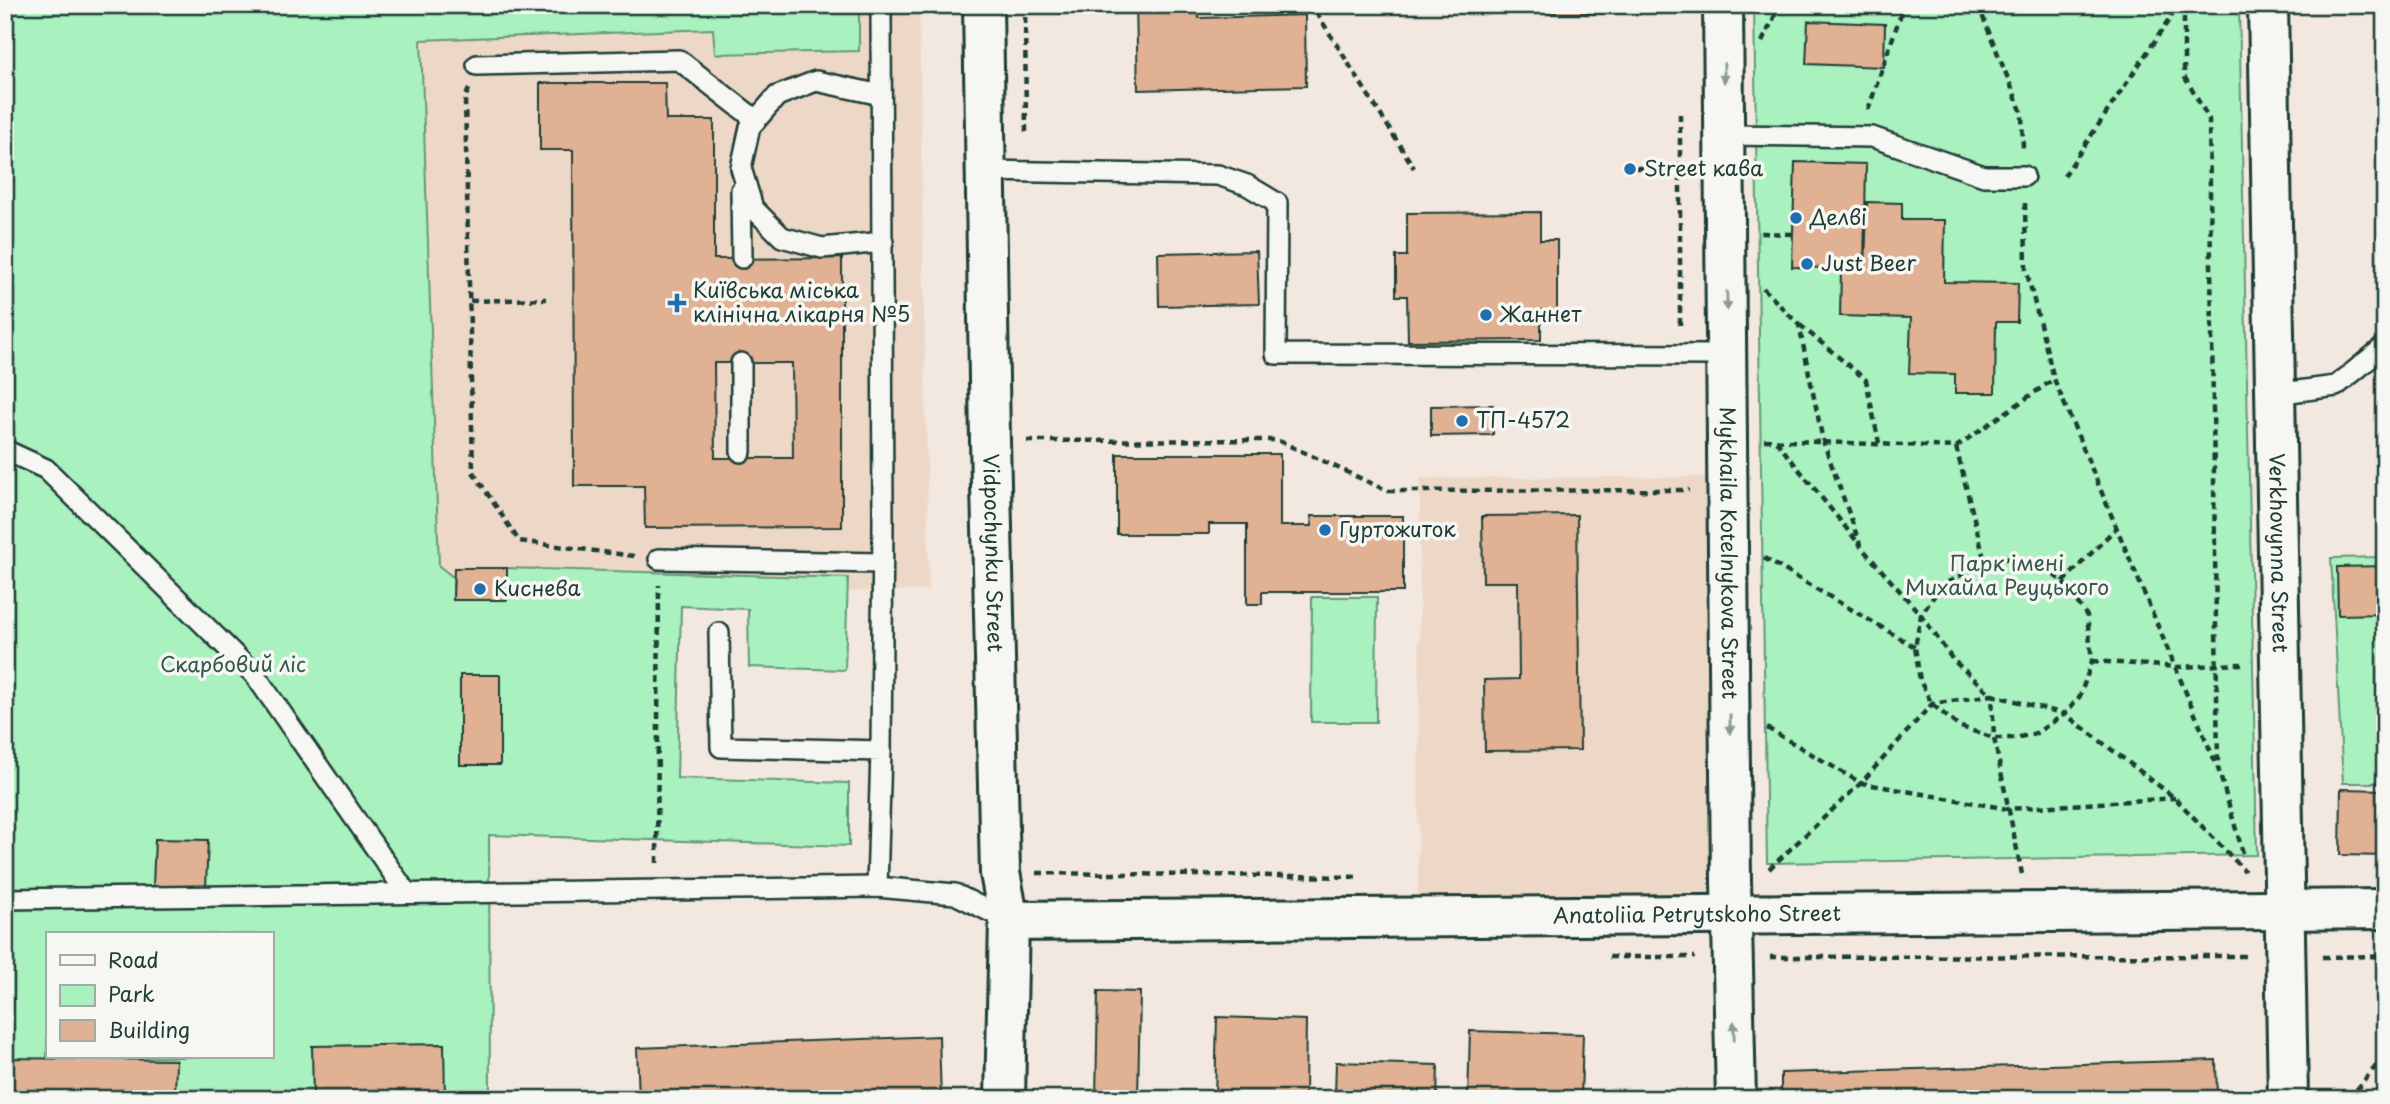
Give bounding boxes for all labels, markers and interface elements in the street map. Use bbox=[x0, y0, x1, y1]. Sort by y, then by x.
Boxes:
one-way arrow bbox=[1718, 63, 1729, 85]
place label: Street кава bbox=[1644, 151, 1764, 183]
marker: Street кава bbox=[1622, 161, 1638, 177]
place label: Делві bbox=[1809, 200, 1867, 232]
marker: Делві bbox=[1788, 210, 1804, 226]
place label: Just Beer bbox=[1821, 246, 1916, 278]
marker: Just Beer bbox=[1799, 256, 1815, 272]
place label: Київська міська клінічна лікарня №5 bbox=[693, 273, 910, 329]
one-way arrow bbox=[1721, 290, 1733, 312]
marker: Київська міська клінічна лікарня №5 bbox=[667, 293, 687, 313]
place label: Жаннет bbox=[1499, 297, 1582, 329]
marker: Жаннет bbox=[1478, 307, 1494, 323]
place label: ТП-4572 bbox=[1476, 403, 1570, 435]
street label: Mykhaila Kotelnykova Street bbox=[1713, 407, 1747, 699]
marker: ТП-4572 bbox=[1454, 413, 1470, 429]
street label: Vidpochynku Street bbox=[976, 453, 1013, 652]
street label: Verkhovynna Street bbox=[2262, 453, 2298, 653]
place label: Гуртожиток bbox=[1339, 512, 1456, 544]
marker: Гуртожиток bbox=[1317, 522, 1333, 538]
park label: Парк імені Михайла Реуцького bbox=[1905, 546, 2109, 602]
place label: Киснева bbox=[494, 571, 581, 603]
marker: Киснева bbox=[472, 581, 488, 597]
park label: Скарбовий ліс bbox=[160, 647, 306, 679]
one-way arrow bbox=[1724, 714, 1736, 736]
street label: Anatoliia Petrytskoho Street bbox=[1553, 896, 1841, 930]
legend bbox=[46, 932, 273, 1058]
text: Road bbox=[108, 943, 159, 975]
text: Park bbox=[108, 977, 155, 1009]
text: Building bbox=[108, 1013, 190, 1045]
one-way arrow bbox=[1729, 1019, 1740, 1041]

